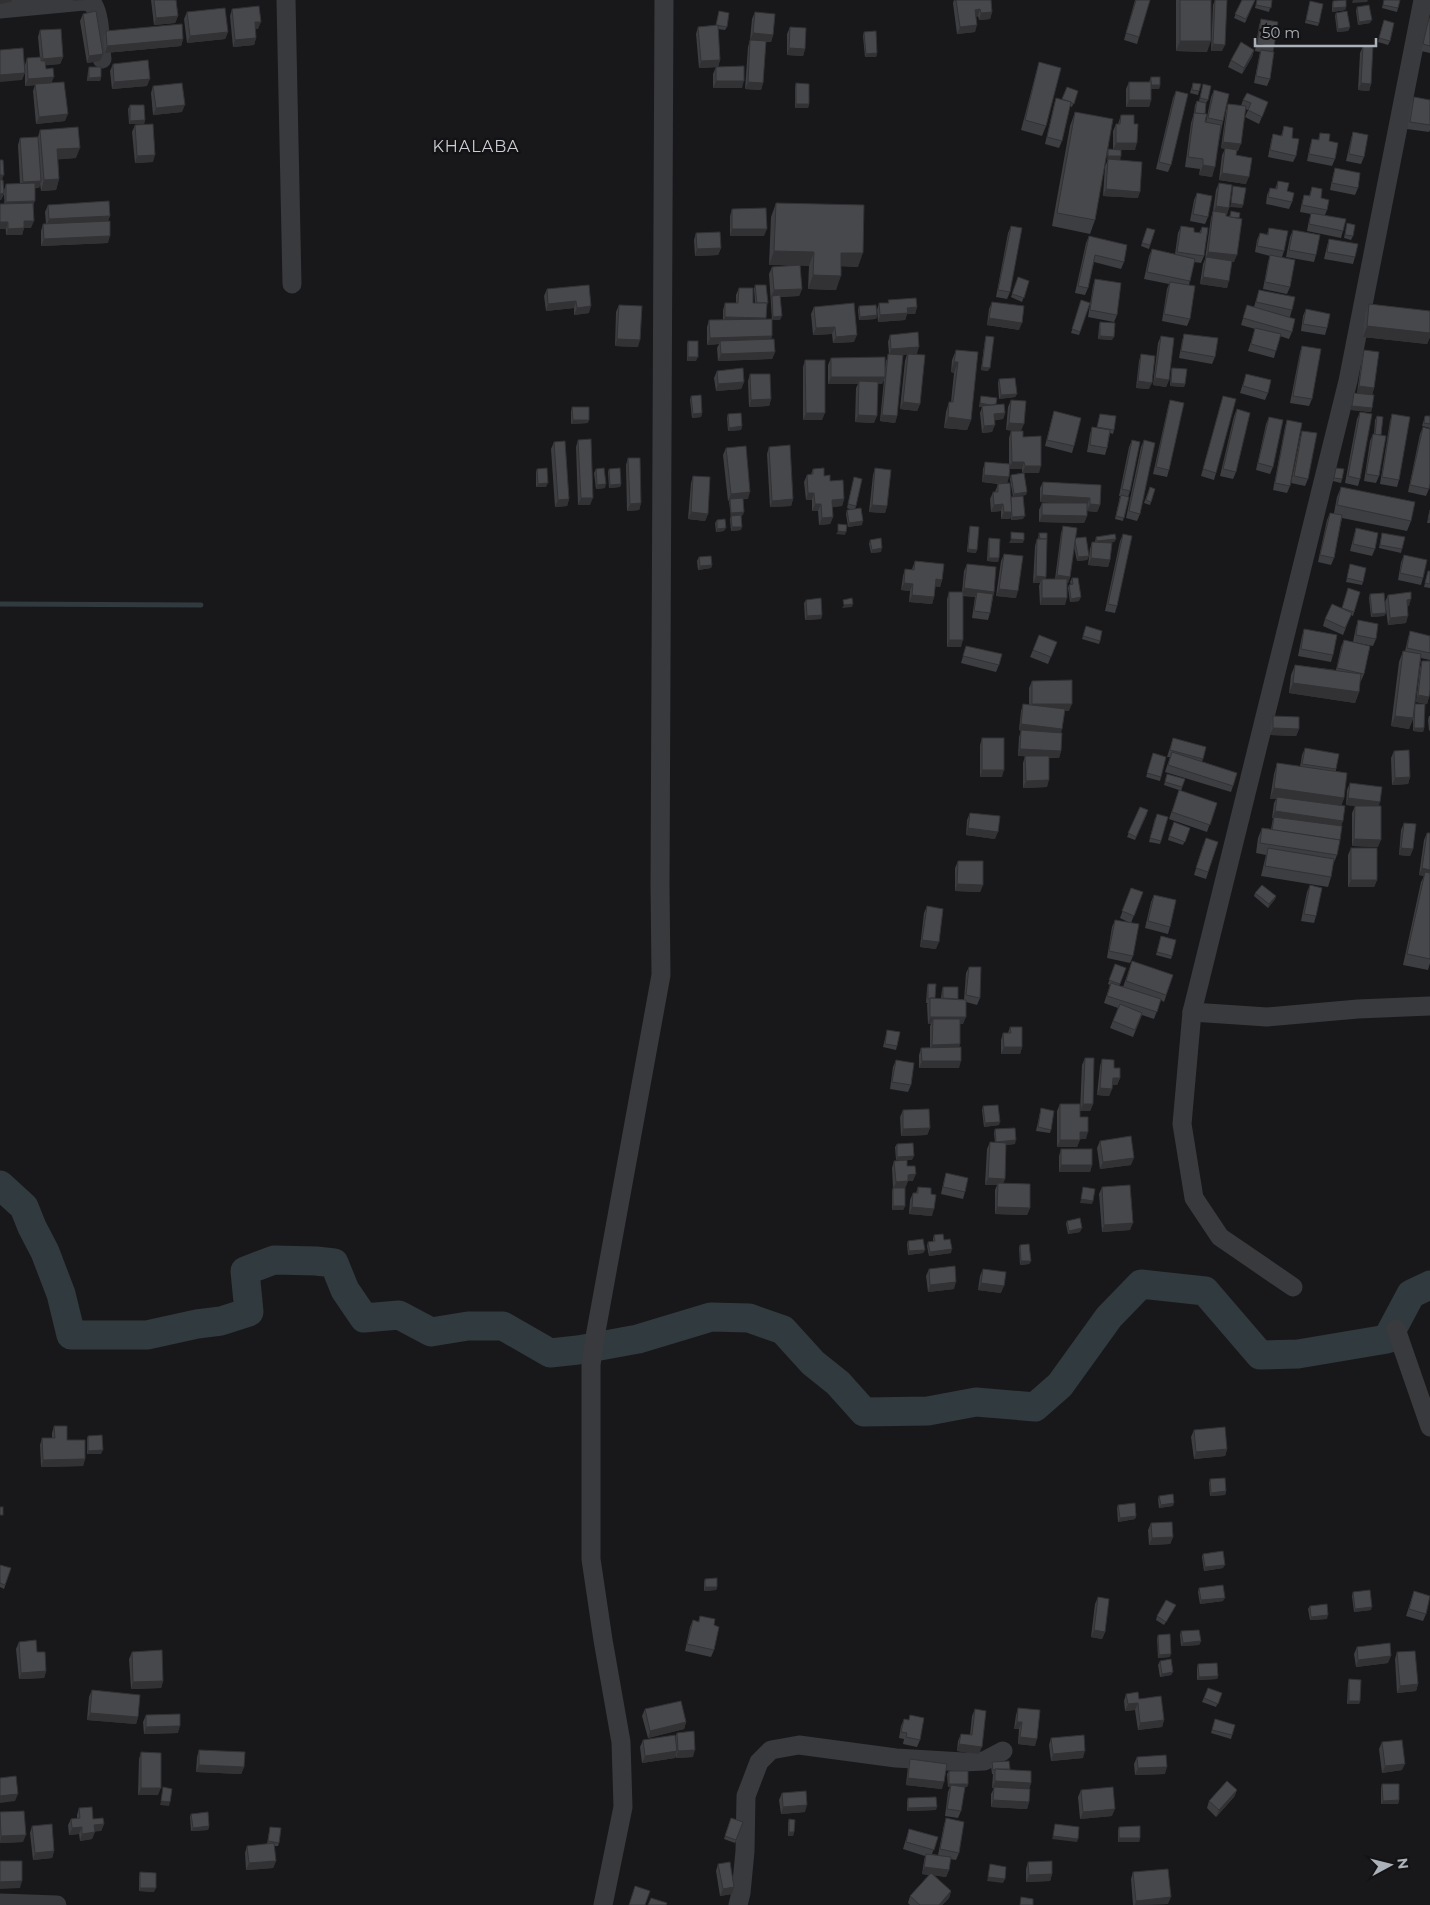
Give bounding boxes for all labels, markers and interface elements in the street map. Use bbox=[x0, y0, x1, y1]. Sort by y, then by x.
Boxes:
scale bar bbox=[1255, 15, 1376, 47]
text: 50 m bbox=[1262, 23, 1300, 42]
district label: KHALABA bbox=[432, 137, 520, 156]
north arrow bbox=[1365, 1840, 1415, 1890]
text: N bbox=[1393, 1857, 1413, 1870]

